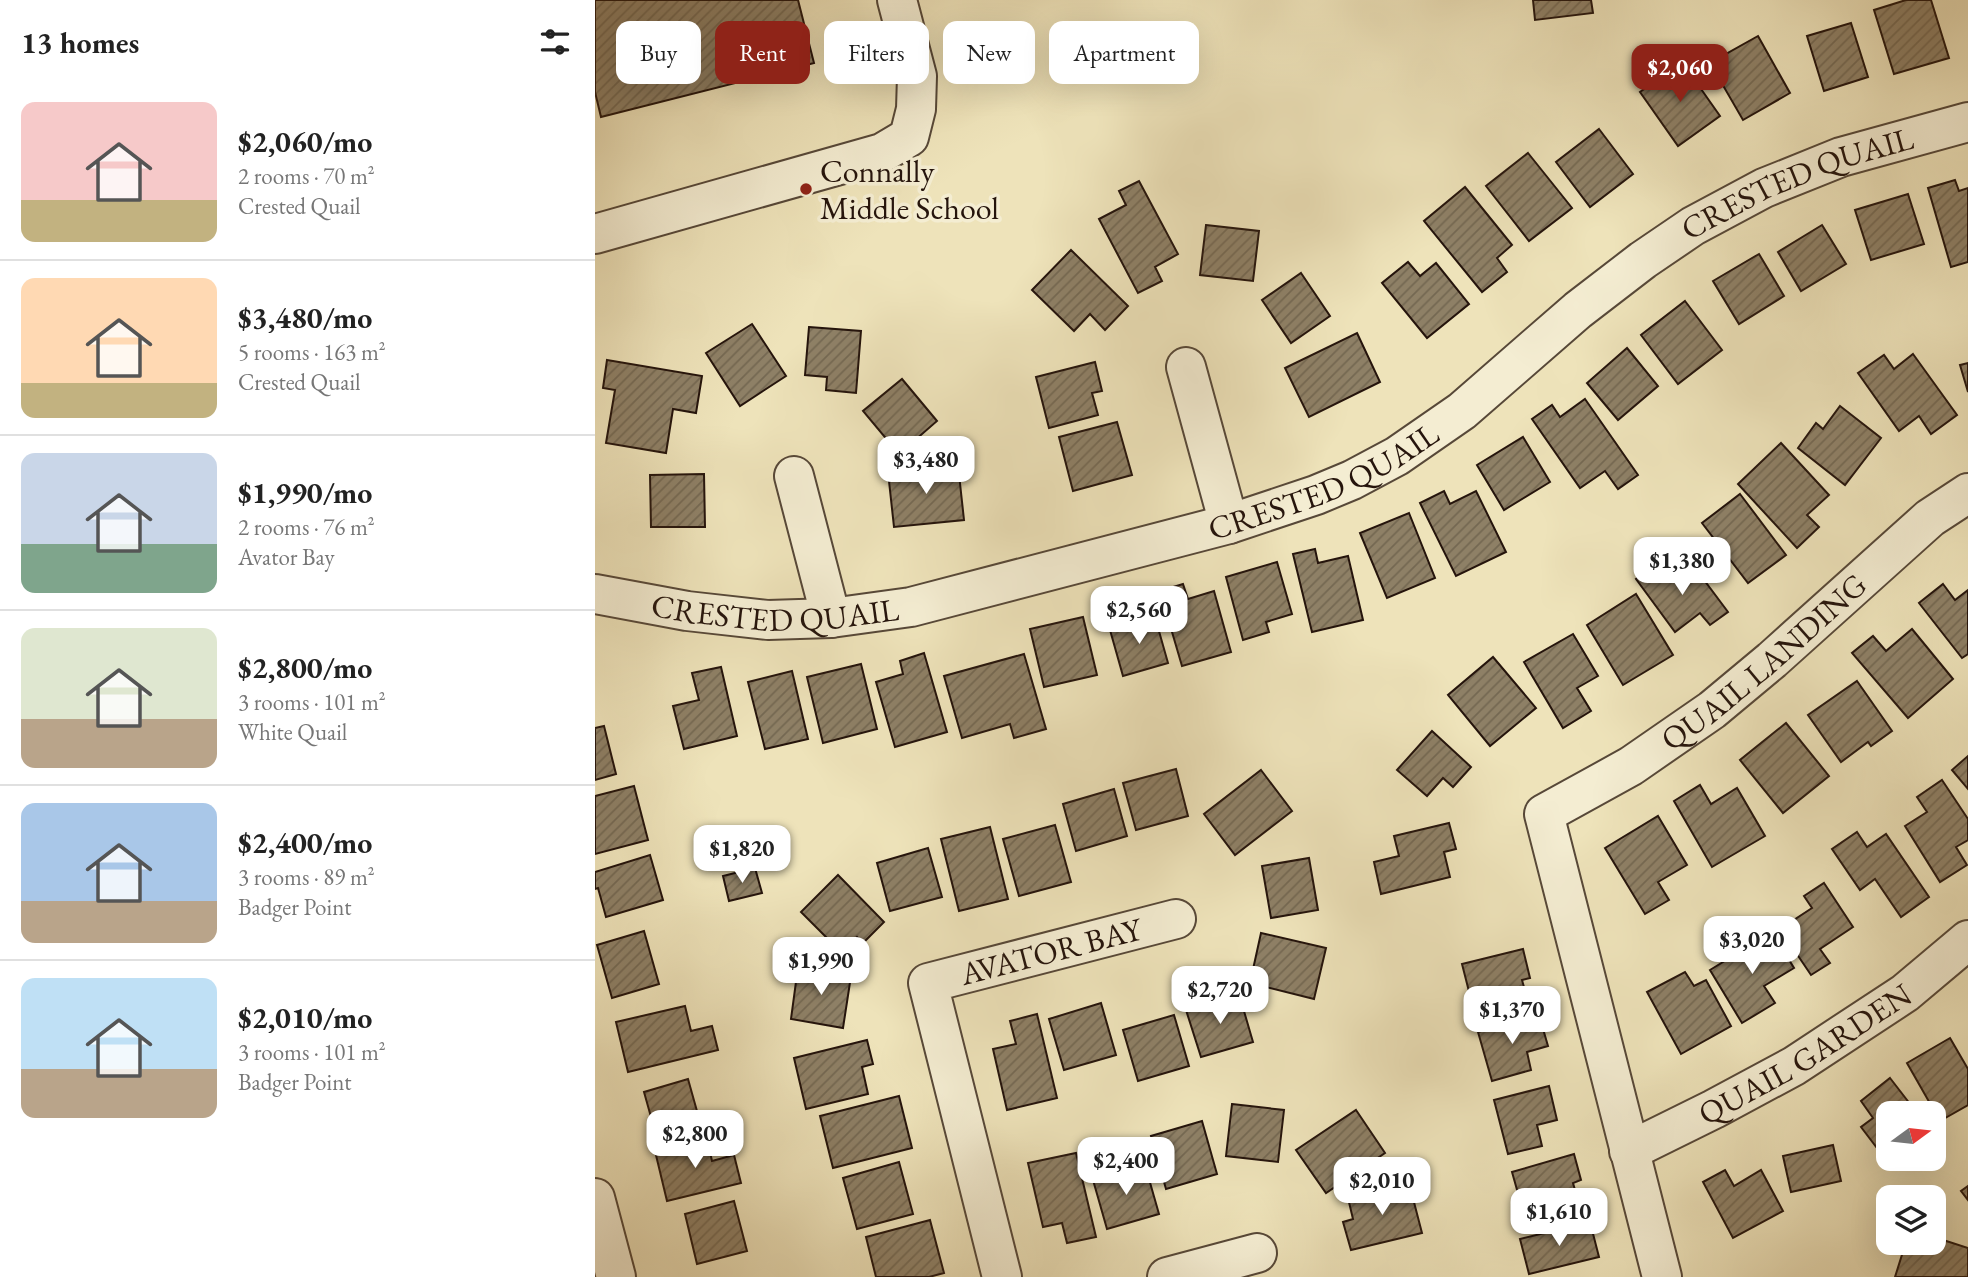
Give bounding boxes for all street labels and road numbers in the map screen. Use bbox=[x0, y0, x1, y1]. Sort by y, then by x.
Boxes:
street label: CRESTED QUAIL bbox=[1674, 117, 1918, 250]
street label: CRESTED QUAIL bbox=[1204, 412, 1447, 550]
street label: QUAIL LANDING bbox=[1653, 564, 1876, 760]
street label: CRESTED QUAIL bbox=[648, 584, 902, 641]
street label: AVATOR BAY bbox=[955, 907, 1147, 995]
street label: QUAIL GARDEN bbox=[1691, 973, 1920, 1134]

